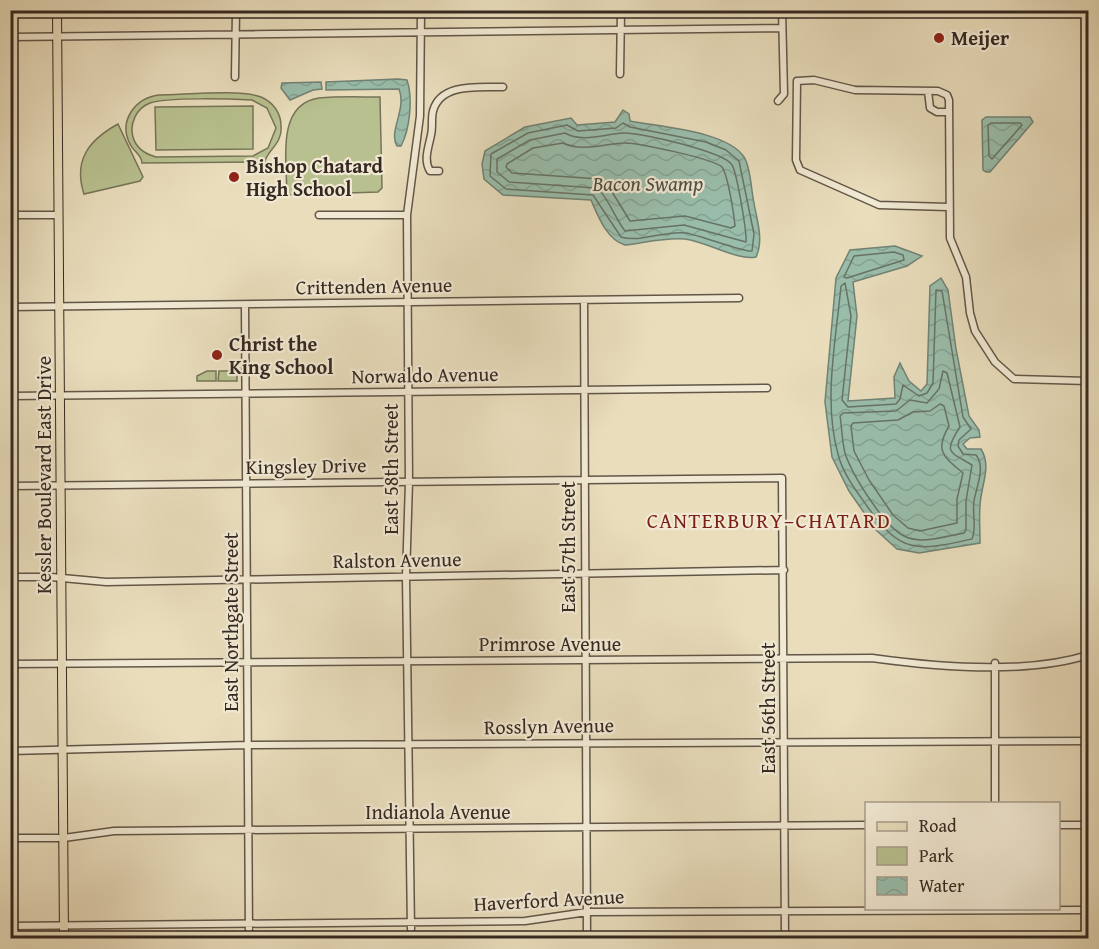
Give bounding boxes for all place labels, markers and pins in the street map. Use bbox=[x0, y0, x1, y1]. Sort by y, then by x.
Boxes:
place label: Meijer bbox=[951, 23, 1009, 52]
marker: Meijer bbox=[932, 31, 946, 45]
place label: Bishop Chatard High School bbox=[246, 151, 384, 203]
marker: Bishop Chatard High School bbox=[227, 170, 241, 184]
place label: Christ the King School bbox=[229, 329, 333, 381]
marker: Christ the King School bbox=[210, 348, 224, 362]

